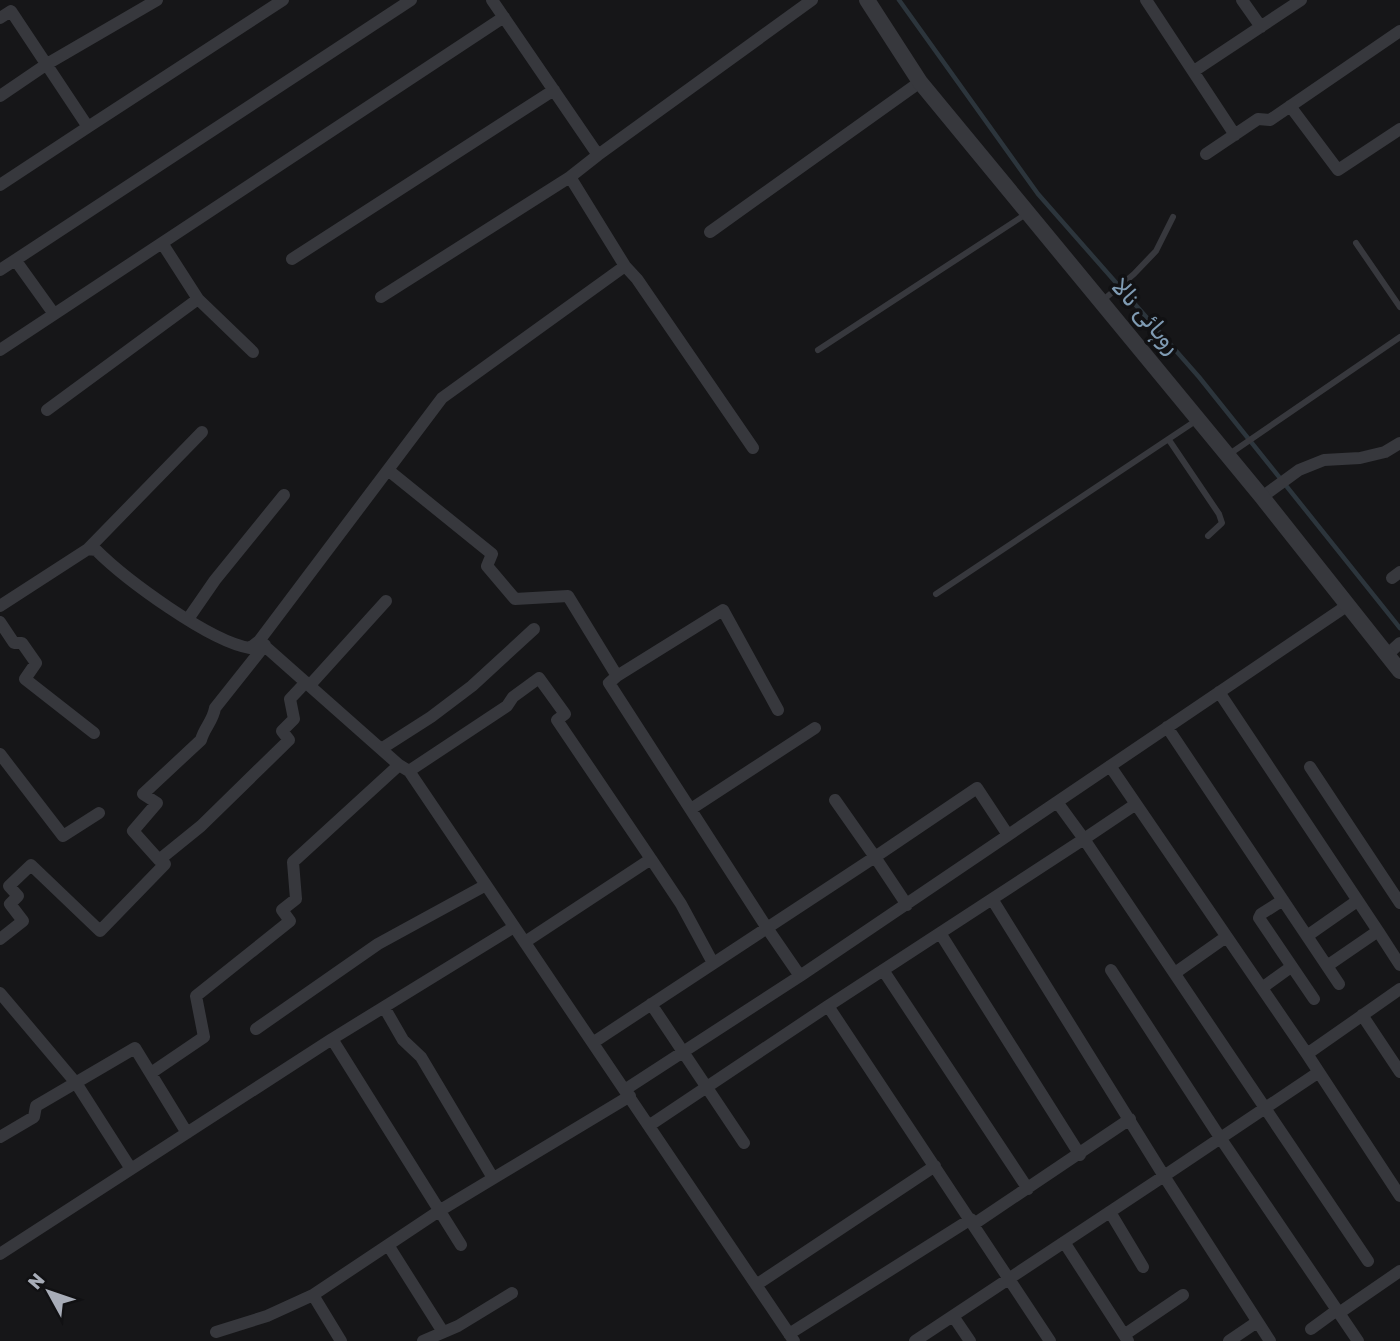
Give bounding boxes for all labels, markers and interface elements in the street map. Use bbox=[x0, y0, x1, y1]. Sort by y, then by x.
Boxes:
water label: روہائی نالا bbox=[1104, 273, 1186, 361]
north arrow bbox=[14, 1257, 84, 1327]
text: N bbox=[23, 1269, 50, 1294]

